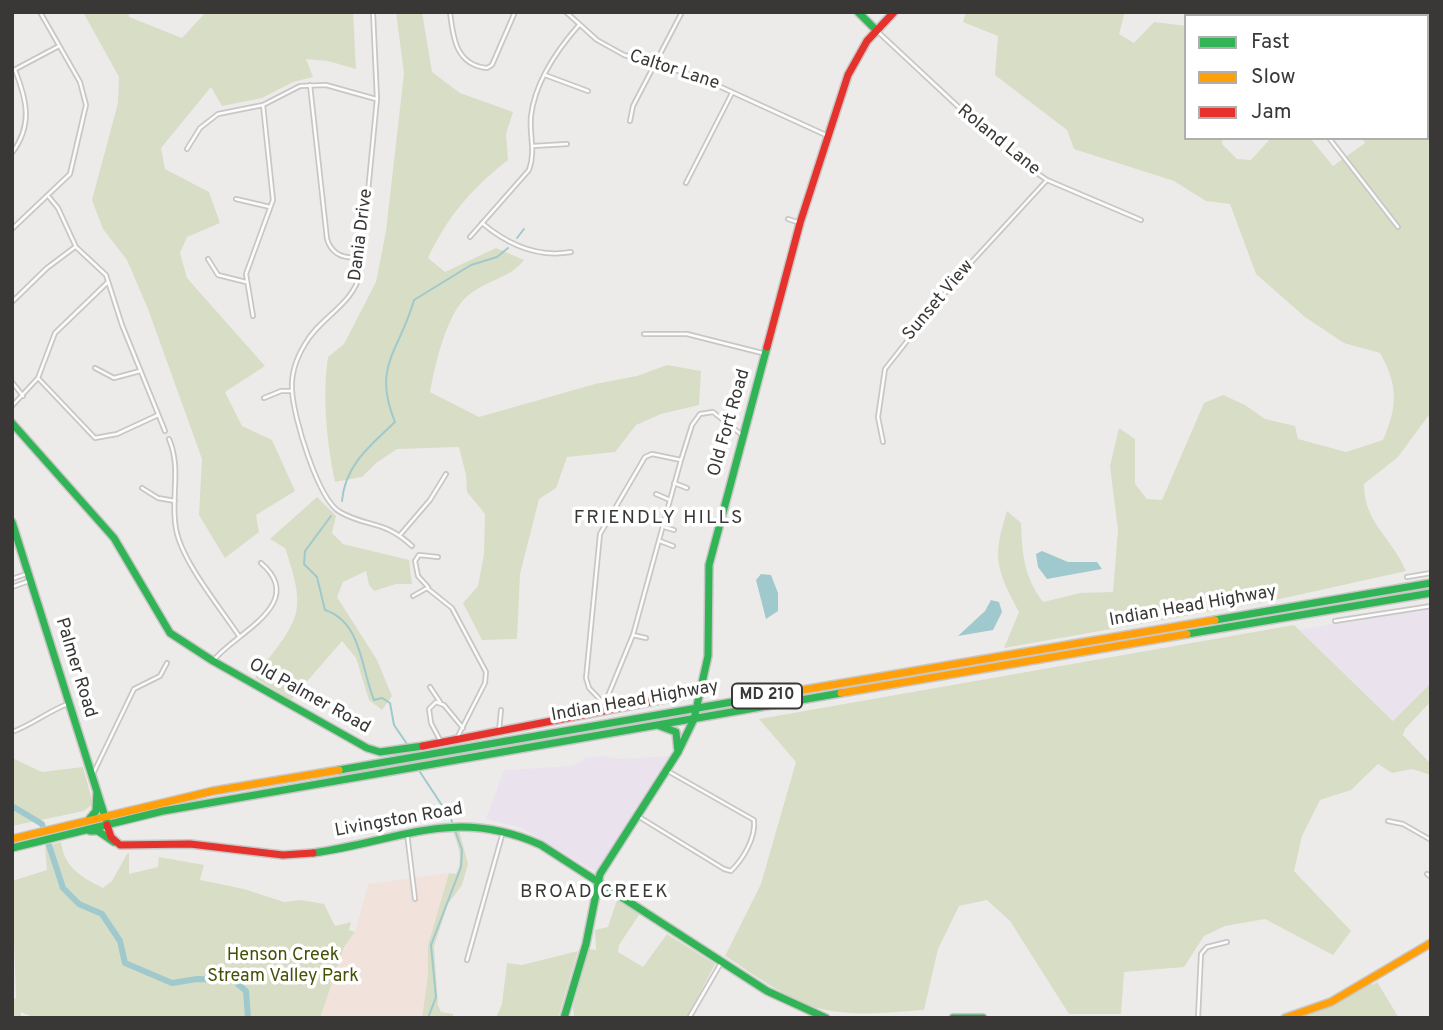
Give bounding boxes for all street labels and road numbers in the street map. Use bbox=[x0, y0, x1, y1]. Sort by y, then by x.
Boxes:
street label: Caltor Lane bbox=[626, 46, 722, 96]
street label: Roland Lane bbox=[952, 101, 1044, 181]
street label: Dania Drive bbox=[346, 188, 378, 282]
street label: Sunset View bbox=[899, 256, 979, 346]
street label: Old Fort Road bbox=[704, 367, 756, 479]
street label: Indian Head Highway bbox=[1108, 582, 1278, 632]
street label: Palmer Road bbox=[50, 615, 100, 721]
street label: Old Palmer Road bbox=[244, 655, 374, 739]
street label: Indian Head Highway bbox=[550, 677, 720, 727]
road number: MD 210 bbox=[732, 684, 802, 708]
street label: Livingston Road bbox=[333, 799, 465, 843]

